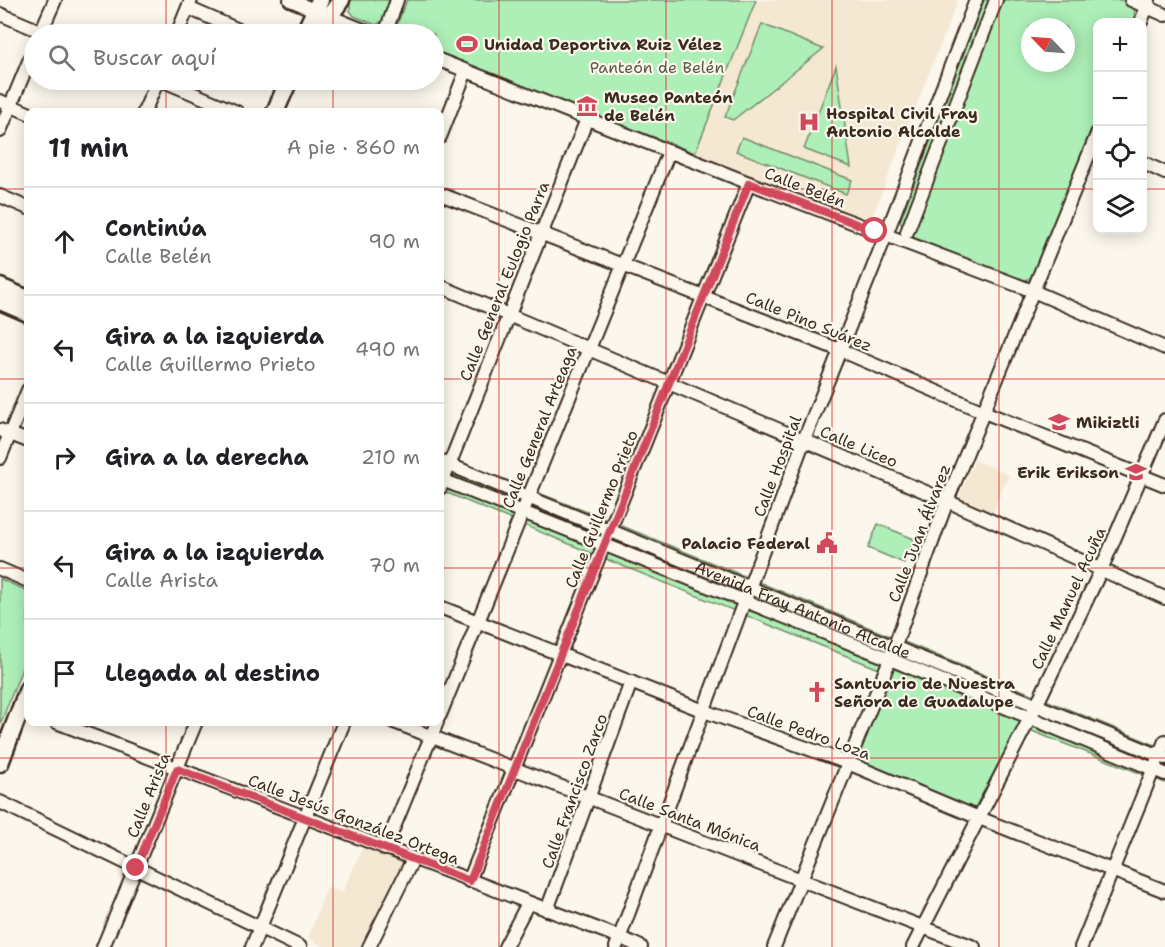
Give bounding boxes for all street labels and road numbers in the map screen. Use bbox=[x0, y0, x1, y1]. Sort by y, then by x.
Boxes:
street label: Calle Belén bbox=[761, 162, 848, 213]
street label: Calle General Eulogio Parra bbox=[455, 178, 554, 384]
street label: Calle Pino Suárez bbox=[743, 287, 875, 356]
street label: Calle General Arteaga bbox=[497, 343, 582, 511]
street label: Calle Hospital bbox=[749, 412, 806, 520]
street label: Calle Liceo bbox=[817, 421, 901, 472]
street label: Calle Guillermo Prieto bbox=[560, 427, 643, 591]
street label: Calle Juan Álvarez bbox=[883, 461, 955, 605]
street label: Calle Manuel Acuña bbox=[1026, 524, 1111, 673]
street label: Avenida Fray Antonio Alcalde bbox=[692, 556, 914, 664]
street label: Calle Pedro Loza bbox=[744, 700, 873, 765]
street label: Calle Francisco Zarco bbox=[537, 711, 612, 871]
street label: Calle Arista bbox=[122, 749, 175, 841]
street label: Calle Jesús González Ortega bbox=[245, 769, 462, 869]
street label: Calle Santa Mónica bbox=[616, 783, 764, 856]

